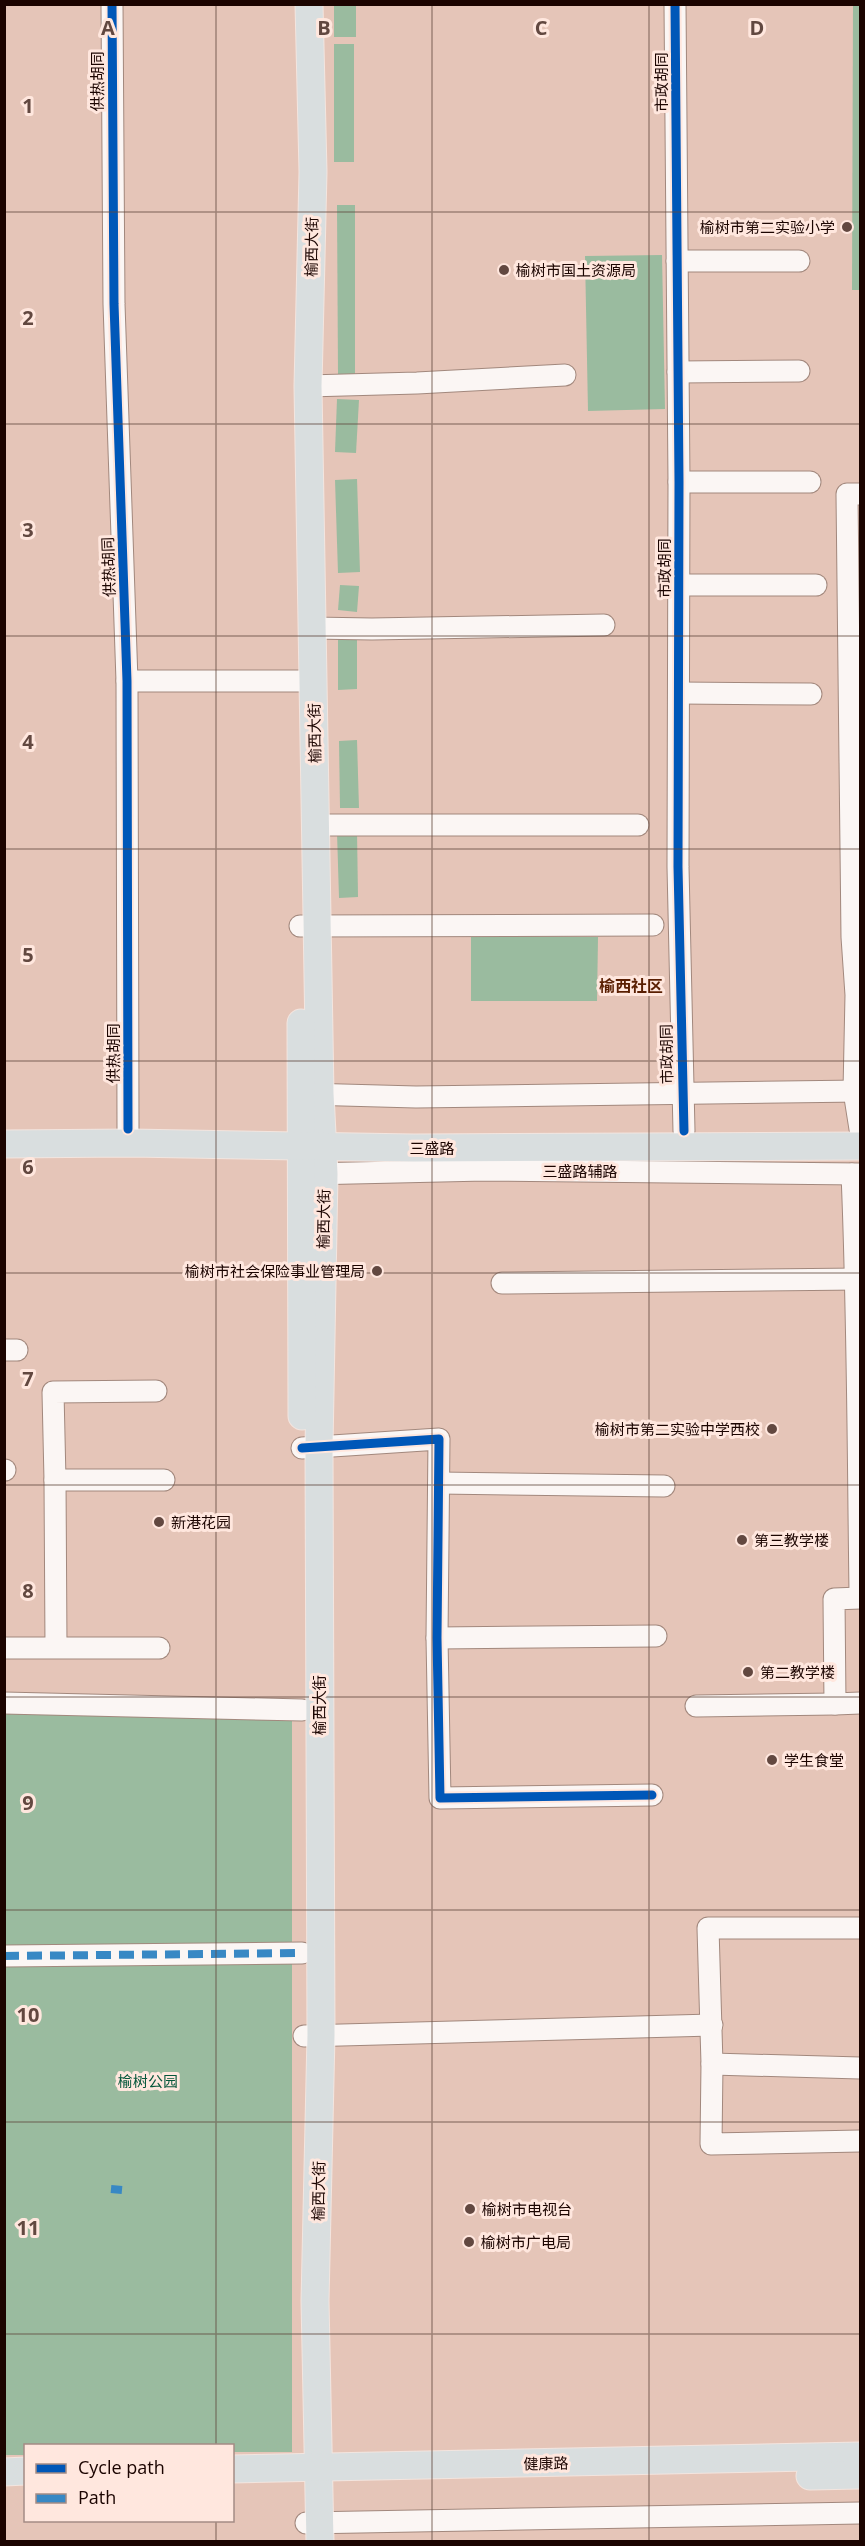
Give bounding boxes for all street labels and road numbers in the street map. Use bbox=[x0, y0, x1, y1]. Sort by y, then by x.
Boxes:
street label: 供热胡同 bbox=[87, 51, 107, 111]
street label: 市政胡同 bbox=[651, 52, 671, 112]
street label: 榆西大街 bbox=[300, 217, 322, 277]
street label: 供热胡同 bbox=[97, 537, 119, 597]
street label: 市政胡同 bbox=[654, 538, 674, 598]
street label: 榆西大街 bbox=[303, 703, 325, 763]
street label: 供热胡同 bbox=[103, 1023, 123, 1083]
street label: 市政胡同 bbox=[655, 1024, 677, 1084]
street label: 三盛路 bbox=[409, 1138, 455, 1158]
street label: 三盛路辅路 bbox=[542, 1161, 618, 1181]
street label: 榆西大街 bbox=[312, 1189, 334, 1249]
street label: 榆西大街 bbox=[309, 1675, 329, 1735]
street label: 榆西大街 bbox=[307, 2161, 329, 2221]
street label: 健康路 bbox=[523, 2453, 569, 2473]

